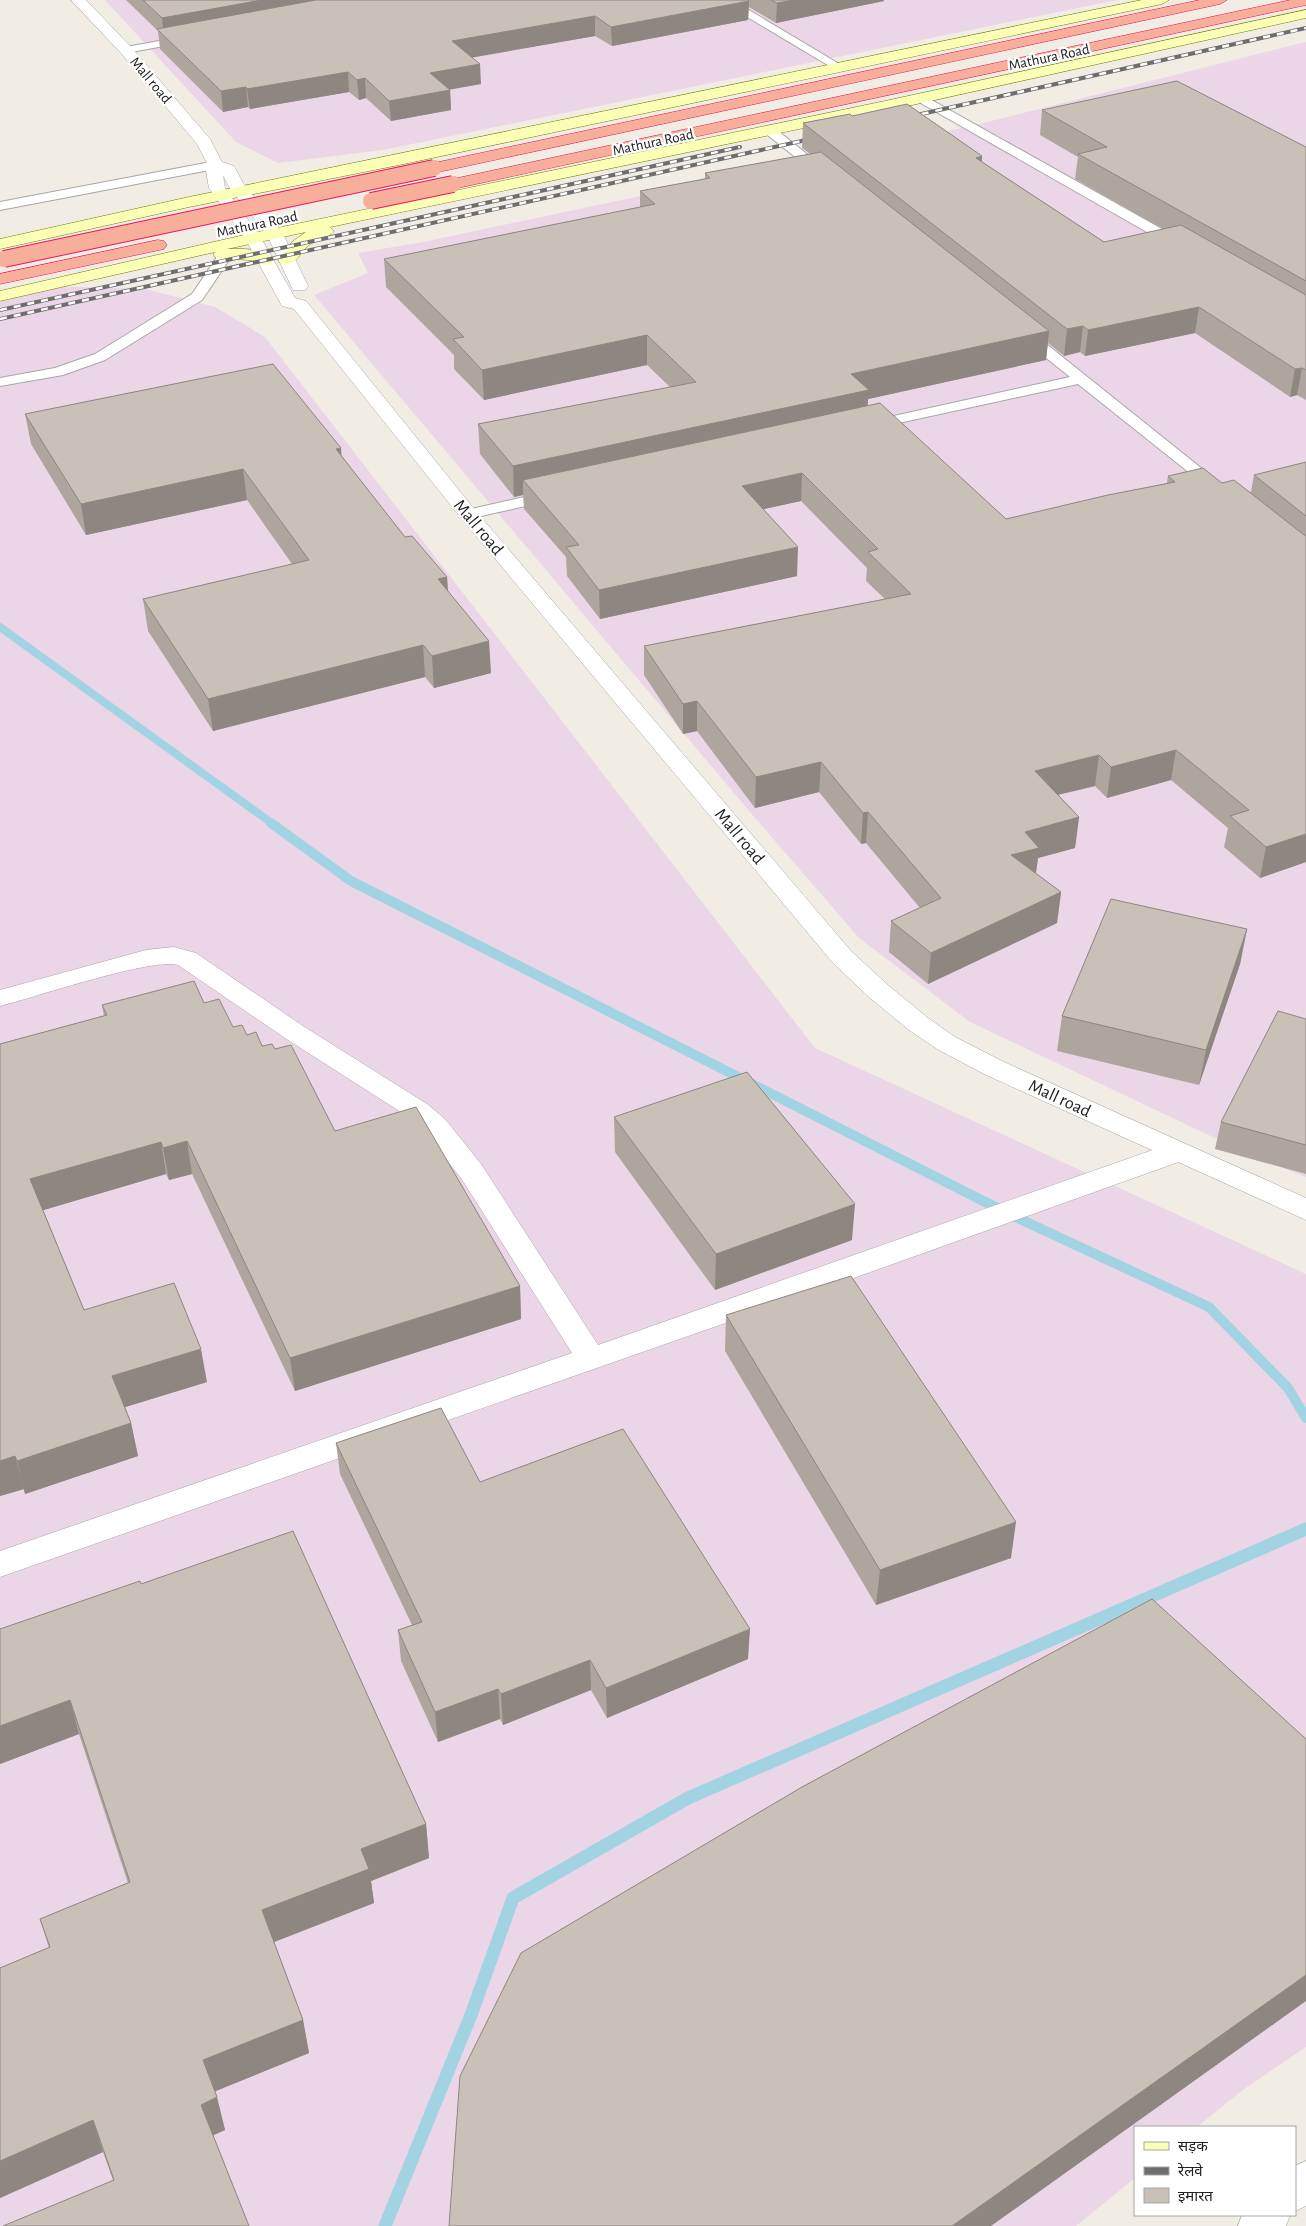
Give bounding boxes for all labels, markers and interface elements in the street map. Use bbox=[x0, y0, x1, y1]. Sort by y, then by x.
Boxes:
street label: Mathura Road bbox=[1007, 42, 1091, 73]
street label: Mall road bbox=[127, 54, 174, 107]
street label: Mathura Road bbox=[611, 127, 695, 158]
street label: Mathura Road bbox=[215, 209, 299, 240]
street label: Mall road bbox=[450, 496, 506, 559]
street label: Mall road bbox=[711, 805, 767, 868]
street label: Mall road bbox=[1026, 1077, 1094, 1121]
legend bbox=[1134, 2126, 1296, 2216]
text: सड़क bbox=[1178, 2139, 1208, 2154]
text: रेलवे bbox=[1177, 2162, 1203, 2179]
text: इमारत bbox=[1178, 2189, 1213, 2204]

